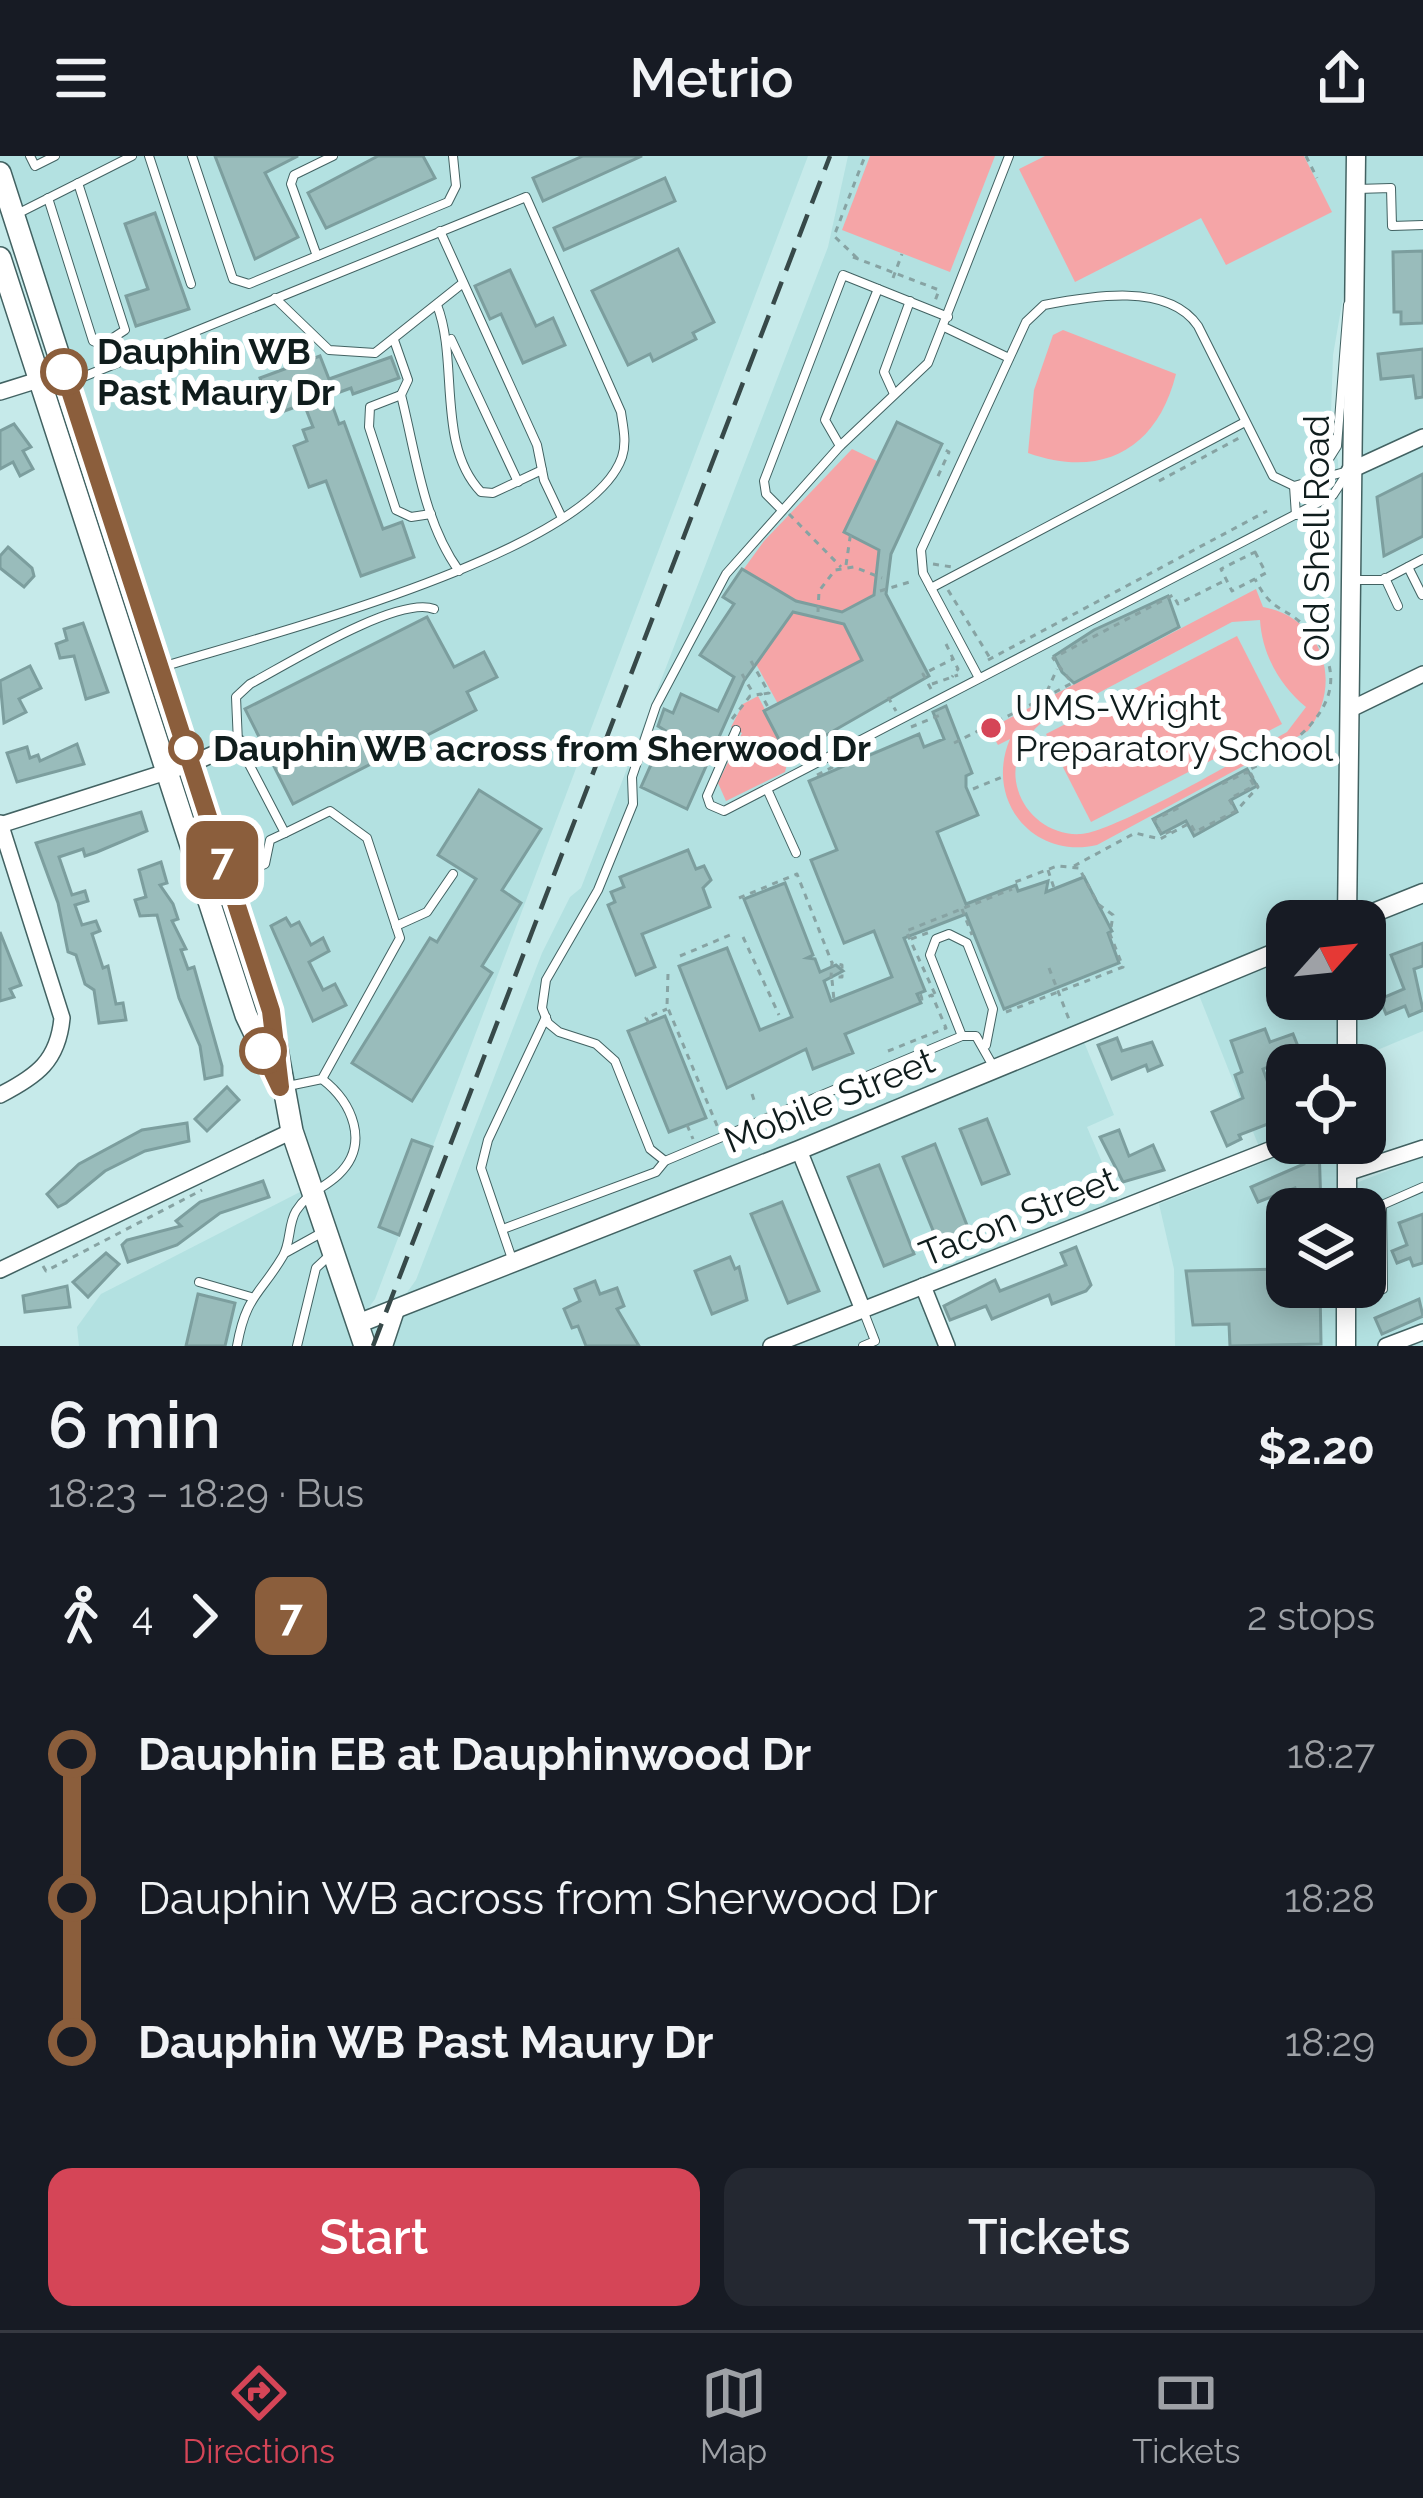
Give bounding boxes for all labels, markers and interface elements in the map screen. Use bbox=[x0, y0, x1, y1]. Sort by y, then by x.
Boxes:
icon: menu bbox=[48, 45, 114, 111]
icon: share bbox=[1309, 45, 1375, 111]
text: Metrio bbox=[630, 46, 793, 110]
place label: Dauphin WB Past Maury Dr bbox=[97, 330, 335, 413]
marker: Dauphin WB Past Maury Dr bbox=[42, 350, 86, 394]
street label: Old Shell Road bbox=[1295, 415, 1337, 661]
place label: UMS-Wright Preparatory School bbox=[1015, 686, 1333, 769]
marker: UMS-Wright Preparatory School bbox=[978, 715, 1004, 741]
place label: Dauphin WB across from Sherwood Dr bbox=[213, 727, 871, 769]
marker: Dauphin WB across from Sherwood Dr bbox=[170, 732, 202, 764]
line badge: 7 bbox=[183, 821, 261, 899]
text: 7 bbox=[210, 835, 234, 884]
north arrow bbox=[1266, 900, 1386, 1020]
map controls bbox=[1266, 900, 1386, 1308]
unlabelled marker bbox=[241, 1029, 285, 1073]
street label: Mobile Street bbox=[718, 1039, 940, 1161]
button: locate bbox=[1266, 1044, 1386, 1164]
street label: Tacon Street bbox=[913, 1157, 1123, 1275]
button: layers bbox=[1266, 1188, 1386, 1308]
text: 6 min bbox=[48, 1386, 221, 1463]
text: $2.20 bbox=[1258, 1422, 1375, 1475]
text: 18:23 – 18:29 · Bus bbox=[48, 1470, 364, 1516]
icon: walk bbox=[48, 1583, 114, 1649]
icon: forward bbox=[171, 1583, 237, 1649]
text: 7 bbox=[279, 1591, 303, 1640]
text: 4 bbox=[132, 1593, 153, 1639]
text: 2 stops bbox=[1247, 1593, 1375, 1639]
text: Dauphin EB at Dauphinwood Dr bbox=[138, 1728, 811, 1781]
text: 18:27 bbox=[1287, 1731, 1375, 1777]
text: Dauphin WB across from Sherwood Dr bbox=[138, 1872, 938, 1925]
text: 18:28 bbox=[1284, 1875, 1375, 1921]
text: Dauphin WB Past Maury Dr bbox=[138, 2016, 713, 2069]
text: 18:29 bbox=[1285, 2019, 1375, 2065]
button: Start bbox=[48, 2168, 700, 2306]
button: Tickets bbox=[724, 2168, 1375, 2306]
tab: Directions bbox=[183, 2360, 335, 2471]
tab: Map bbox=[700, 2360, 767, 2471]
tab: Tickets bbox=[1132, 2360, 1240, 2471]

